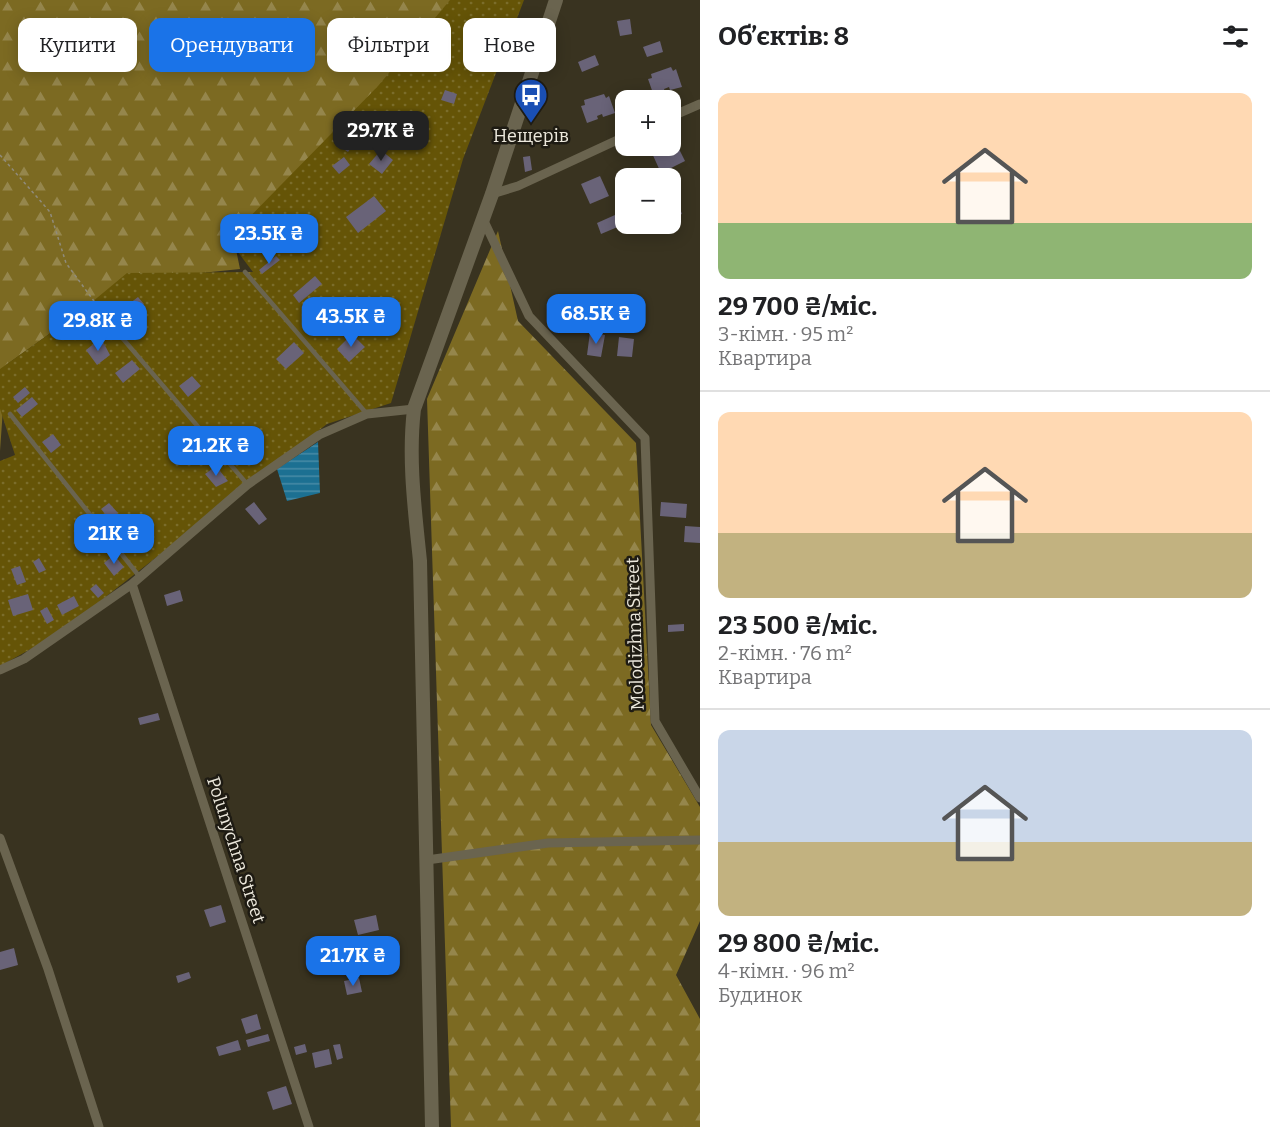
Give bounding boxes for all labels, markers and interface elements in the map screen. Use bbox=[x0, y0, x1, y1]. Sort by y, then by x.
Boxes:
chip: Купити bbox=[18, 18, 137, 72]
chip: Орендувати bbox=[149, 18, 315, 72]
chip: Фільтри bbox=[327, 18, 451, 72]
chip: Нове bbox=[463, 18, 556, 72]
icon: filters bbox=[1219, 20, 1252, 53]
text: Об’єктів: 8 bbox=[718, 21, 849, 52]
bus stop icon: Нещерів bbox=[513, 77, 549, 124]
map controls bbox=[615, 90, 681, 234]
button: + bbox=[615, 90, 681, 156]
pin: 29.7K ₴ bbox=[326, 111, 436, 162]
text: 29.7K ₴ bbox=[347, 118, 415, 142]
place label: Нещерів bbox=[493, 125, 569, 147]
icon: home bbox=[931, 132, 1039, 240]
button: − bbox=[615, 168, 681, 234]
pin: 23.5K ₴ bbox=[214, 214, 324, 265]
text: 23.5K ₴ bbox=[234, 221, 304, 245]
text: 29 700 ₴/міс. bbox=[718, 291, 877, 322]
pin: 68.5K ₴ bbox=[541, 294, 651, 345]
pin: 43.5K ₴ bbox=[296, 297, 406, 348]
pin: 29.8K ₴ bbox=[43, 301, 153, 352]
text: 68.5K ₴ bbox=[561, 301, 631, 325]
text: 43.5K ₴ bbox=[316, 304, 386, 328]
text: 29.8K ₴ bbox=[63, 308, 133, 332]
text: 3-кімн. · 95 m² bbox=[718, 322, 853, 346]
text: Квартира bbox=[718, 346, 812, 370]
pin: 21.2K ₴ bbox=[161, 426, 271, 477]
text: 21.2K ₴ bbox=[182, 433, 250, 457]
icon: home bbox=[931, 451, 1039, 559]
pin: 21K ₴ bbox=[72, 514, 156, 565]
text: 21K ₴ bbox=[88, 521, 140, 545]
street label: Molodizhna Street bbox=[621, 557, 649, 711]
text: 23 500 ₴/міс. bbox=[718, 610, 877, 641]
text: 2-кімн. · 76 m² bbox=[718, 641, 852, 665]
text: Квартира bbox=[718, 665, 812, 689]
icon: home bbox=[931, 769, 1039, 877]
street label: Polunychna Street bbox=[202, 774, 270, 927]
text: 29 800 ₴/міс. bbox=[718, 928, 879, 959]
pin: 21.7K ₴ bbox=[298, 936, 408, 987]
text: 21.7K ₴ bbox=[320, 943, 386, 967]
text: 4-кімн. · 96 m² bbox=[718, 959, 855, 983]
text: Будинок bbox=[718, 983, 802, 1007]

